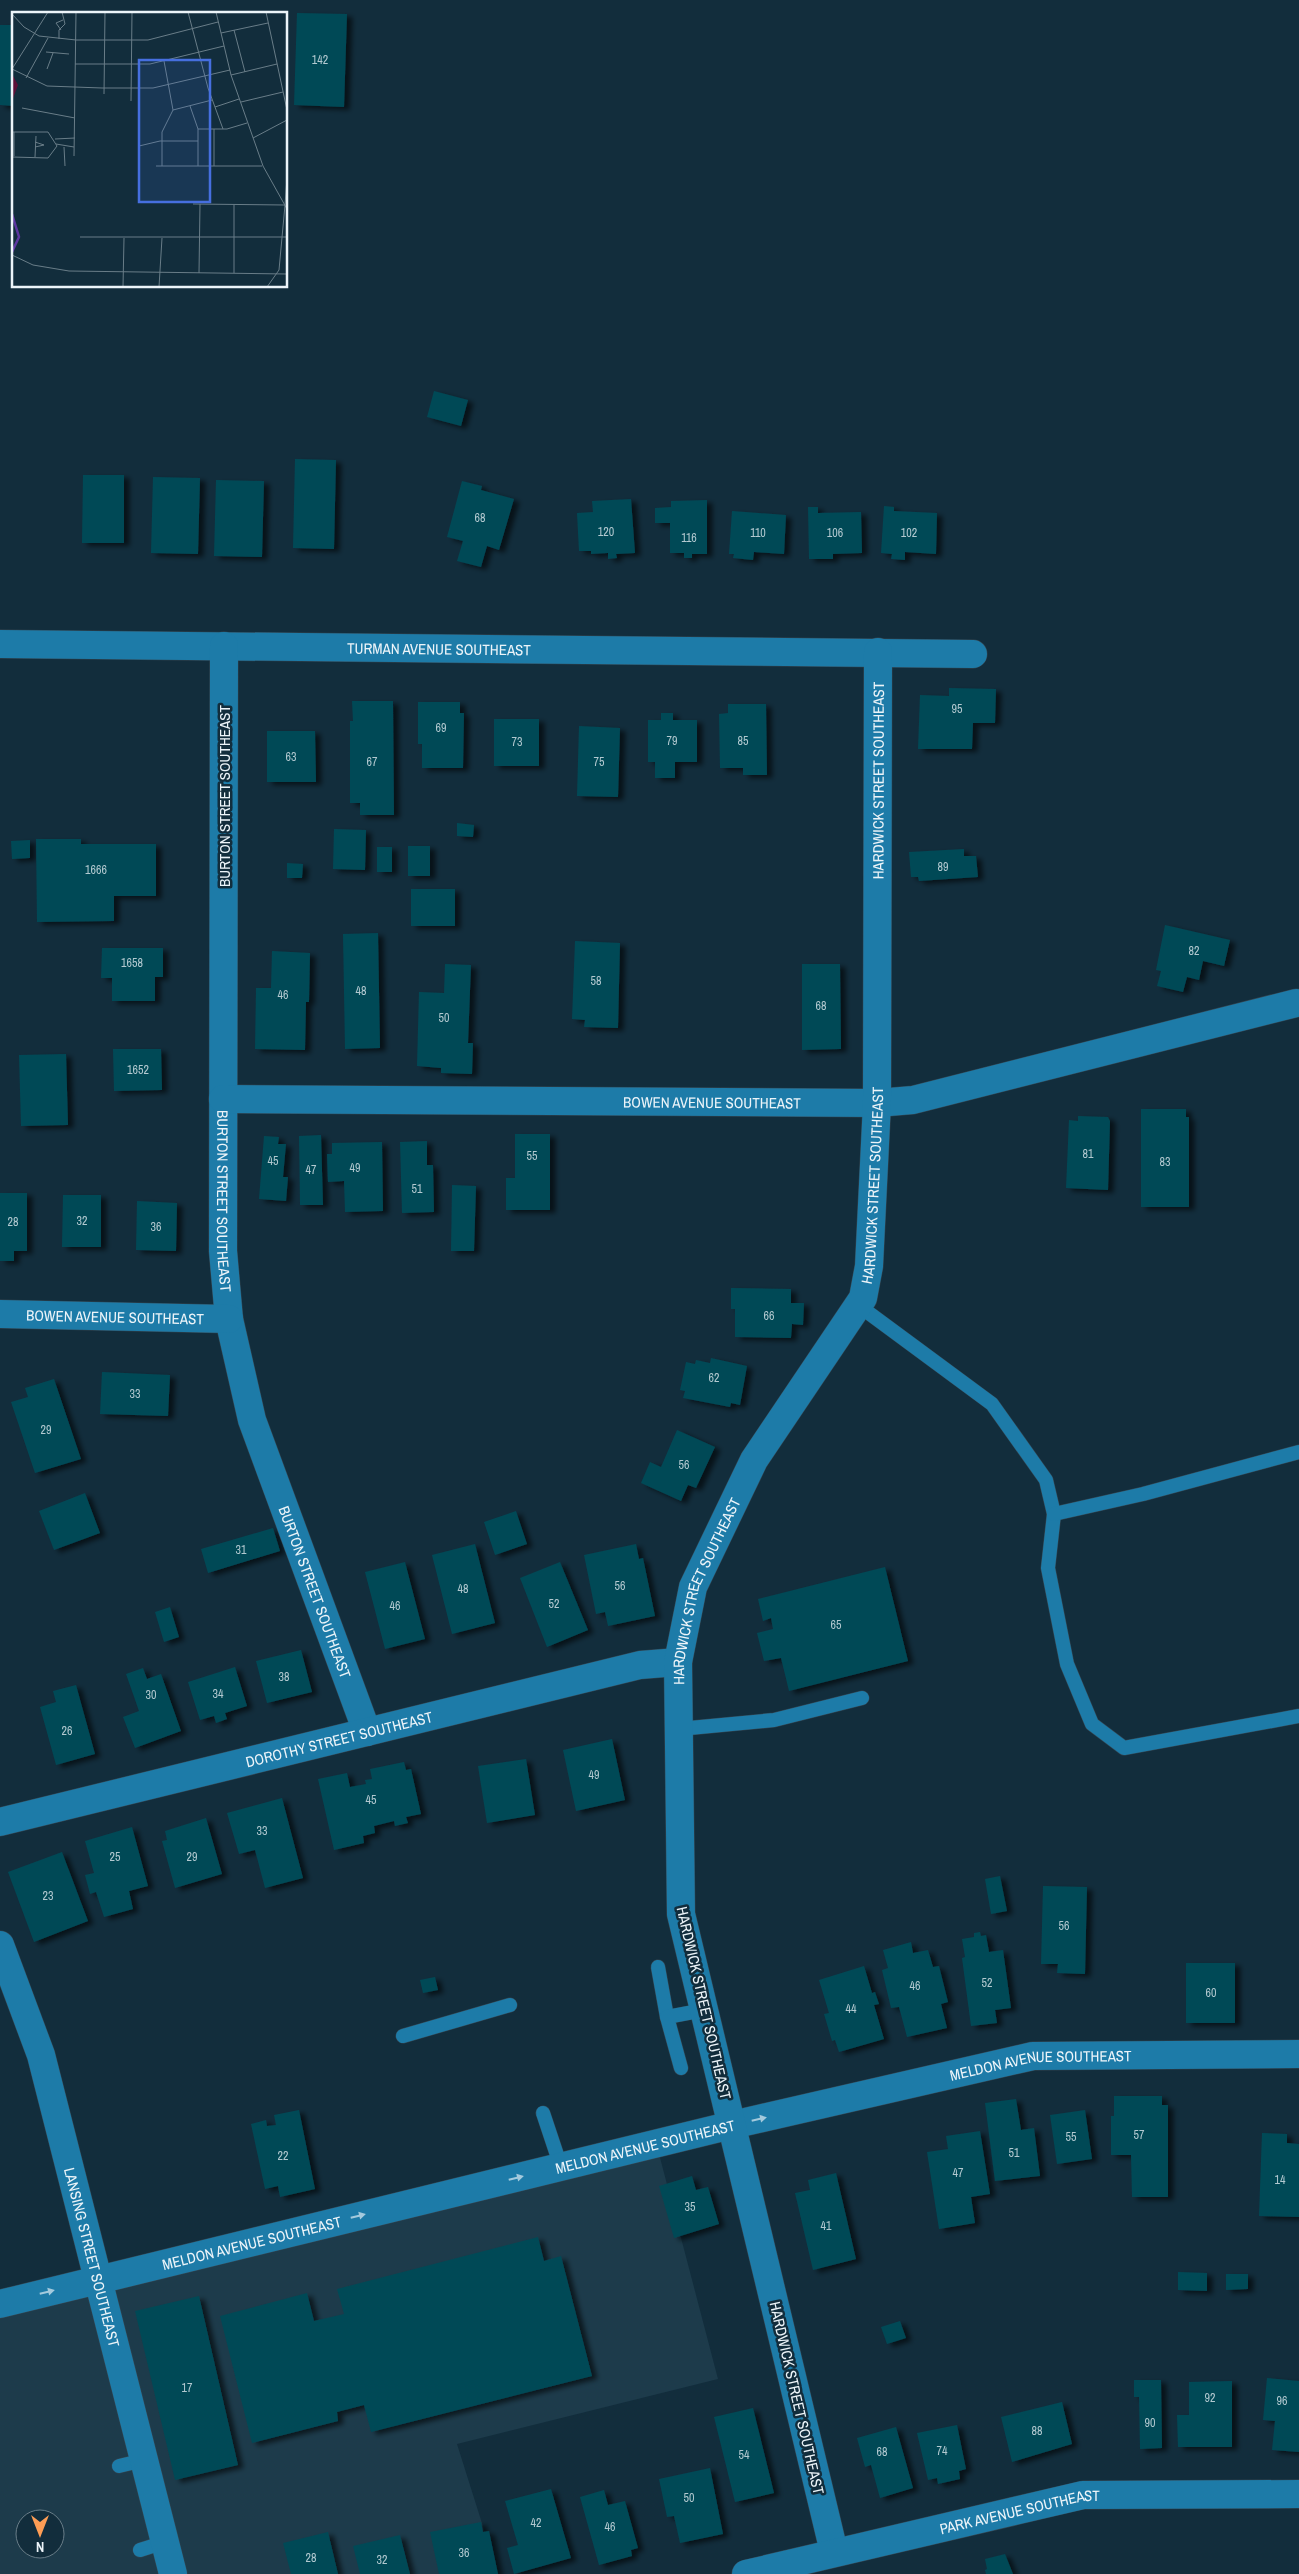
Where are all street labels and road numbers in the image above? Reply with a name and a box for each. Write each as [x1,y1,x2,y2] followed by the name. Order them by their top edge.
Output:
[347,637,531,660] street label: TURMAN AVENUE SOUTHEAST
[867,681,888,879] street label: HARDWICK STREET SOUTHEAST
[214,705,235,887] street label: BURTON STREET SOUTHEAST
[855,1086,888,1286] street label: HARDWICK STREET SOUTHEAST
[623,1091,801,1113] street label: BOWEN AVENUE SOUTHEAST
[212,1110,237,1293] street label: BURTON STREET SOUTHEAST
[26,1304,205,1329] street label: BOWEN AVENUE SOUTHEAST
[667,1494,745,1685] street label: HARDWICK STREET SOUTHEAST
[274,1503,357,1681] street label: BURTON STREET SOUTHEAST
[243,1706,435,1772] street label: DOROTHY STREET SOUTHEAST
[672,1905,737,2102] street label: HARDWICK STREET SOUTHEAST
[948,2045,1132,2085] street label: MELDON AVENUE SOUTHEAST
[553,2114,737,2178] street label: MELDON AVENUE SOUTHEAST
[59,2165,125,2350] street label: LANSING STREET SOUTHEAST
[160,2210,344,2275] street label: MELDON AVENUE SOUTHEAST
[765,2300,830,2497] street label: HARDWICK STREET SOUTHEAST
[937,2484,1100,2539] street label: PARK AVENUE SOUTHEAST

